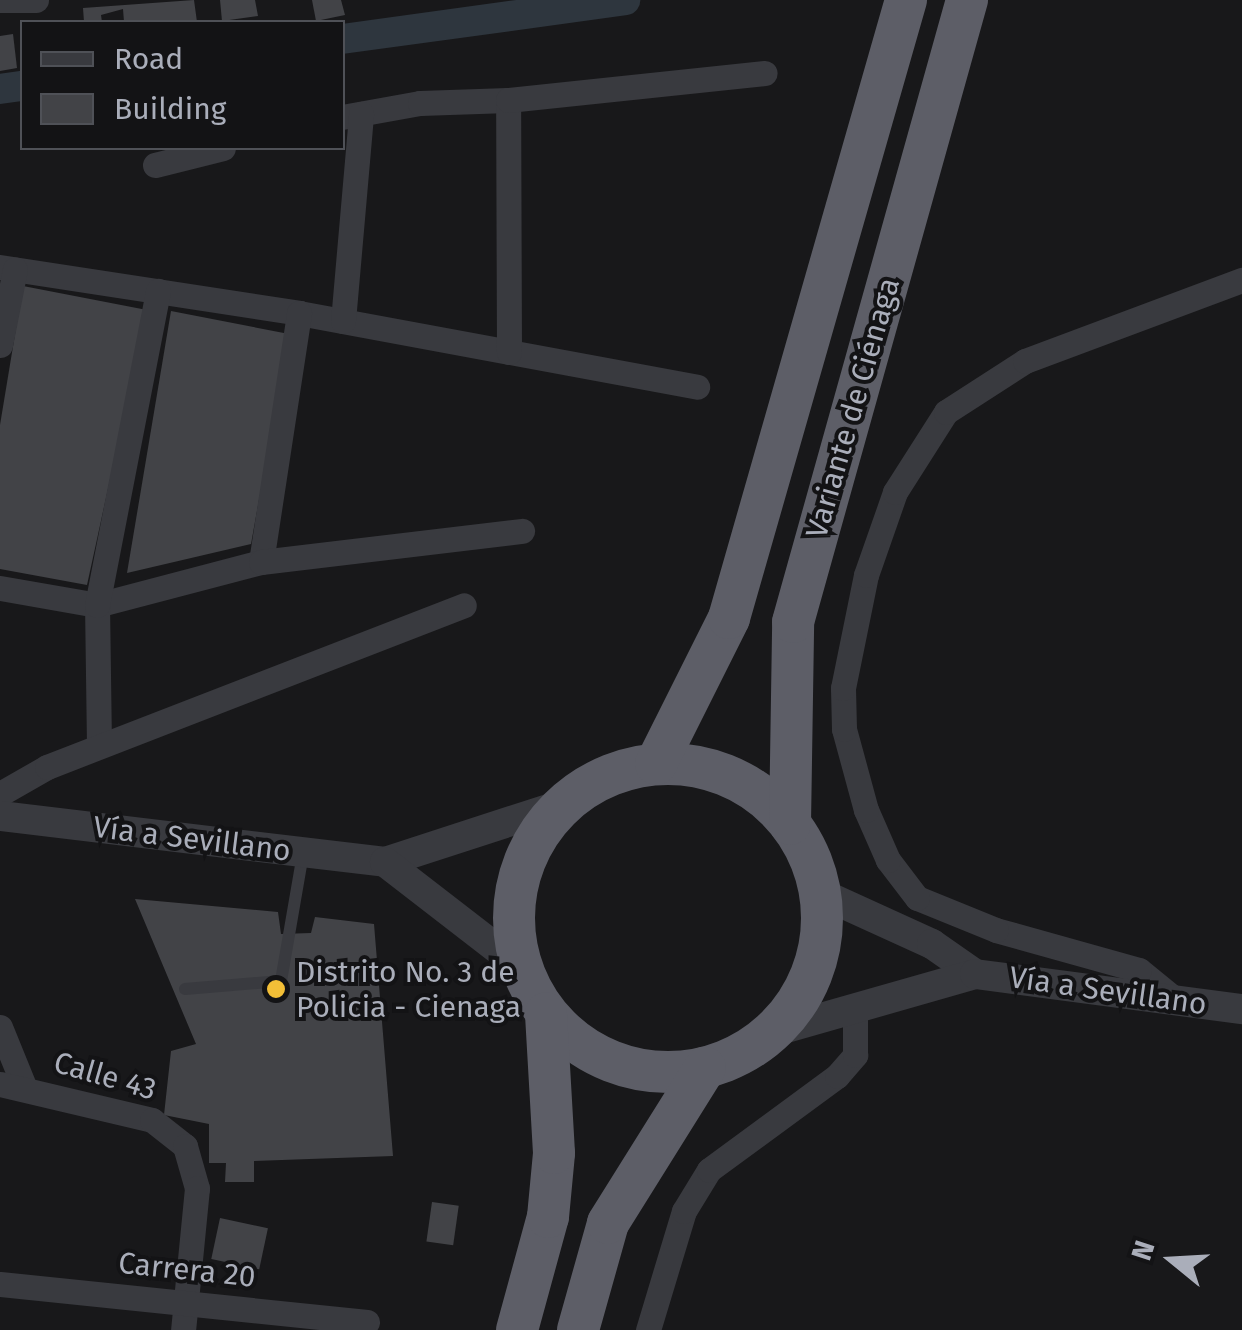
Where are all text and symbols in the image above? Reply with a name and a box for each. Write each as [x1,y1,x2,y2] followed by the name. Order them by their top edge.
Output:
[20,20,345,150] legend
[114,41,183,77] text: Road
[114,91,226,127] text: Building
[799,274,907,542] street label: Variante de Ciénaga
[91,809,293,869] street label: Vía a Sevillano
[296,954,521,1024] place label: Distrito No. 3 de Policia - Cienaga
[1007,959,1209,1023] street label: Vía a Sevillano
[265,978,287,1000] marker: Distrito No. 3 de Policia - Cienaga
[50,1044,160,1108] street label: Calle 43
[1122,1210,1222,1310] north arrow
[1124,1237,1162,1265] text: N
[117,1245,257,1295] street label: Carrera 20

